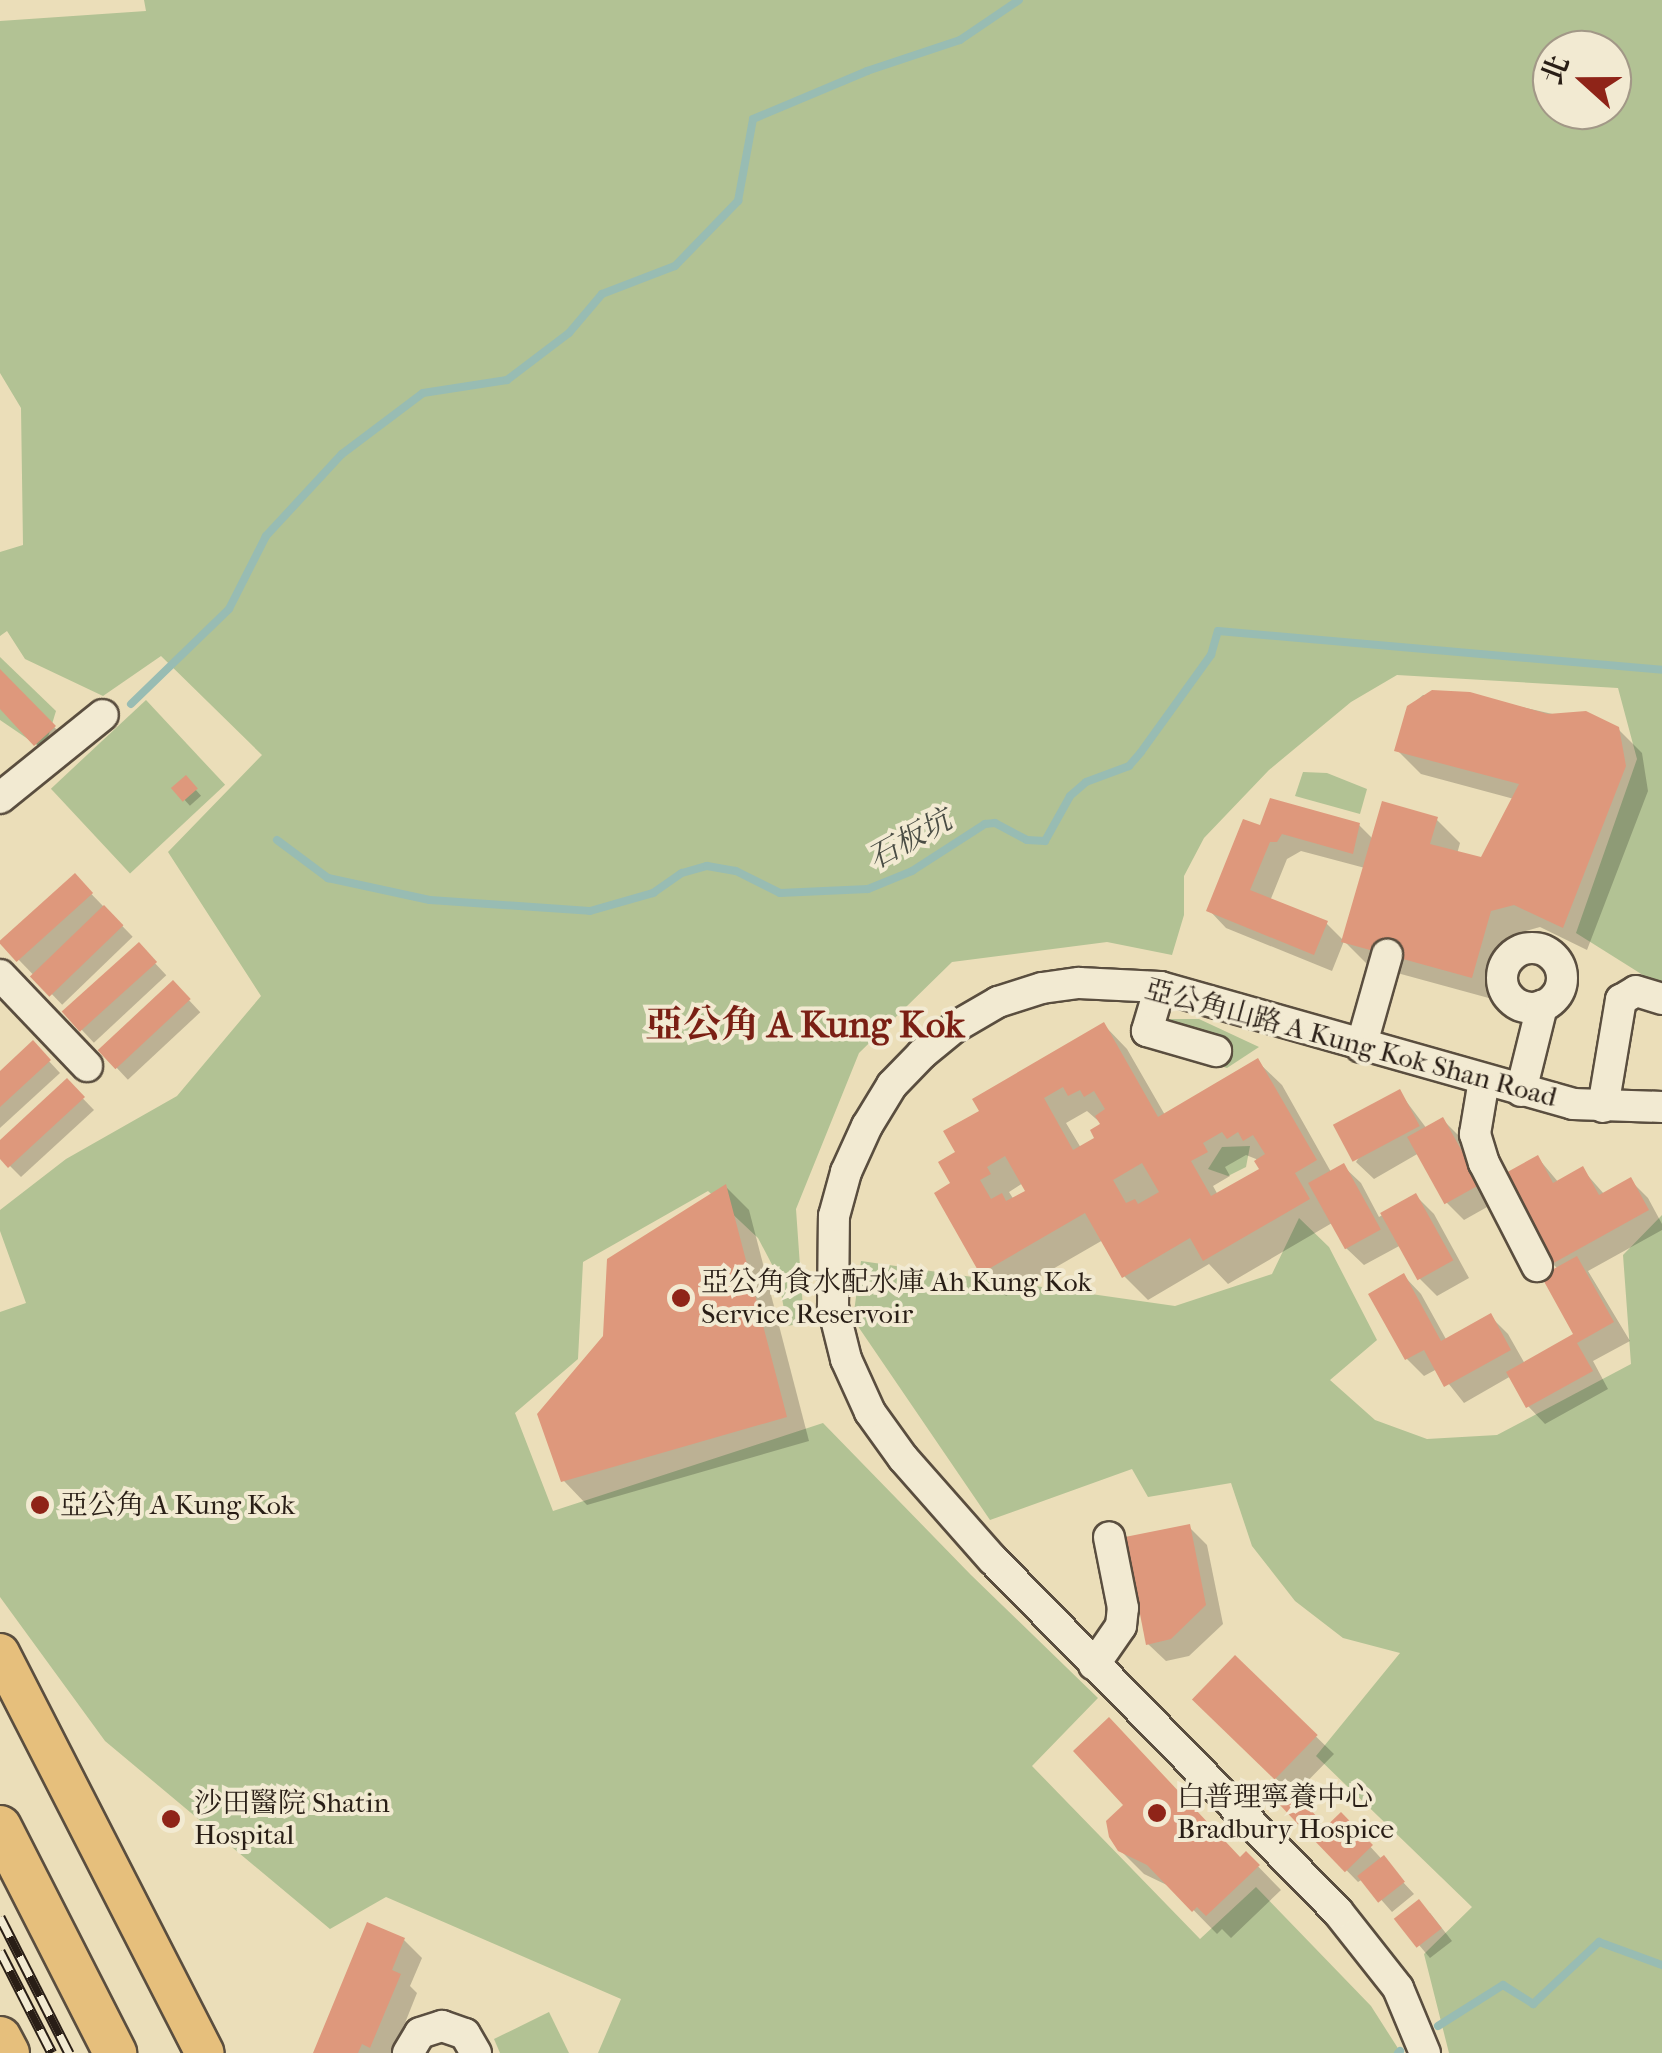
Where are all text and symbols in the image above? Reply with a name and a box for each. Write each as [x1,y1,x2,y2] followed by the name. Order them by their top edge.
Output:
[1532,30,1632,130] north arrow
[1535,51,1576,89] text: 北
[862,802,958,878] water label: 石板坑
[1141,972,1561,1114] street label: 亞公角山路 A Kung Kok Shan Road
[645,1002,965,1048] district label: 亞公角 A Kung Kok
[701,1265,1092,1331] place label: 亞公角食水配水庫 Ah Kung Kok Service Reservoir
[670,1287,692,1309] marker: 亞公角食水配水庫 Ah Kung Kok Service Reservoir
[60,1488,295,1522] place label: 亞公角 A Kung Kok
[29,1494,51,1516] marker: 亞公角 A Kung Kok
[1177,1780,1394,1846] place label: 白普理寧養中心 Bradbury Hospice
[194,1786,390,1852] place label: 沙田醫院 Shatin Hospital
[1146,1802,1168,1824] marker: 白普理寧養中心 Bradbury Hospice
[158,1806,184,1832] marker: 沙田醫院 Shatin Hospital

